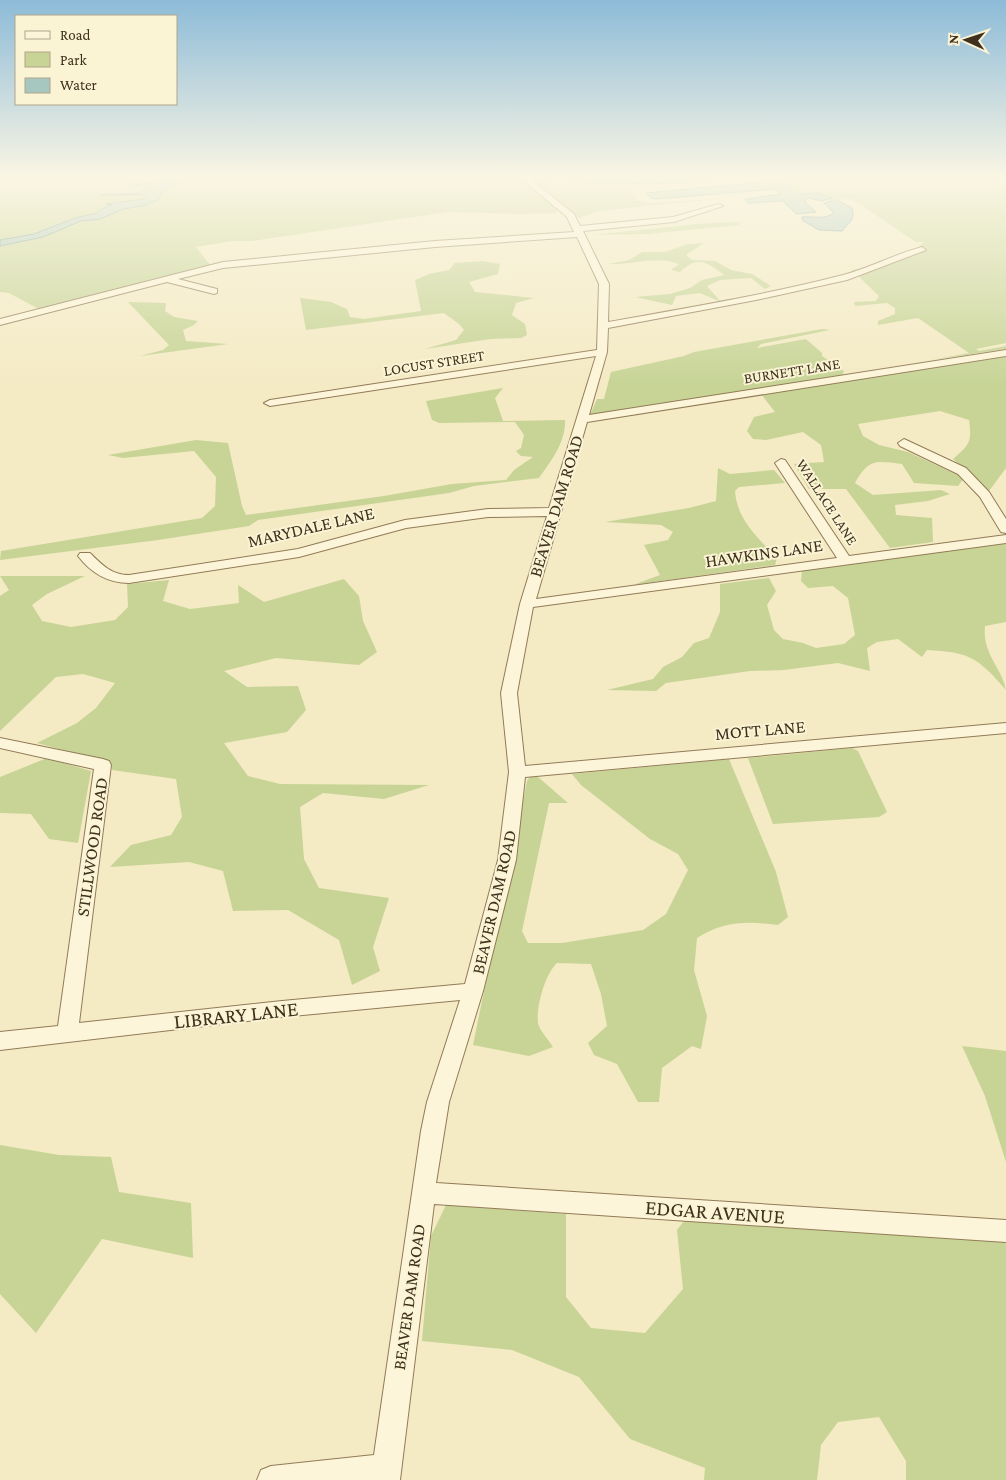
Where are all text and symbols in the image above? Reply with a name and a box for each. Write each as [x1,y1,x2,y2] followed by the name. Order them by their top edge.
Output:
[15,15,178,105] legend
[941,15,991,65] north arrow
[60,27,91,43] text: Road
[945,34,961,45] text: N
[60,52,87,68] text: Park
[60,77,97,93] text: Water
[382,347,486,379] street label: LOCUST STREET
[743,355,841,387] street label: BURNETT LANE
[525,433,587,579] street label: BEAVER DAM ROAD
[793,456,861,548] street label: WALLACE LANE
[246,503,376,551] street label: MARYDALE LANE
[704,535,824,571] street label: HAWKINS LANE
[714,716,806,744] street label: MOTT LANE
[72,776,112,918] street label: STILLWOOD ROAD
[468,828,520,976] street label: BEAVER DAM ROAD
[173,997,299,1033] street label: LIBRARY LANE
[644,1195,786,1229] street label: EDGAR AVENUE
[389,1223,429,1371] street label: BEAVER DAM ROAD

